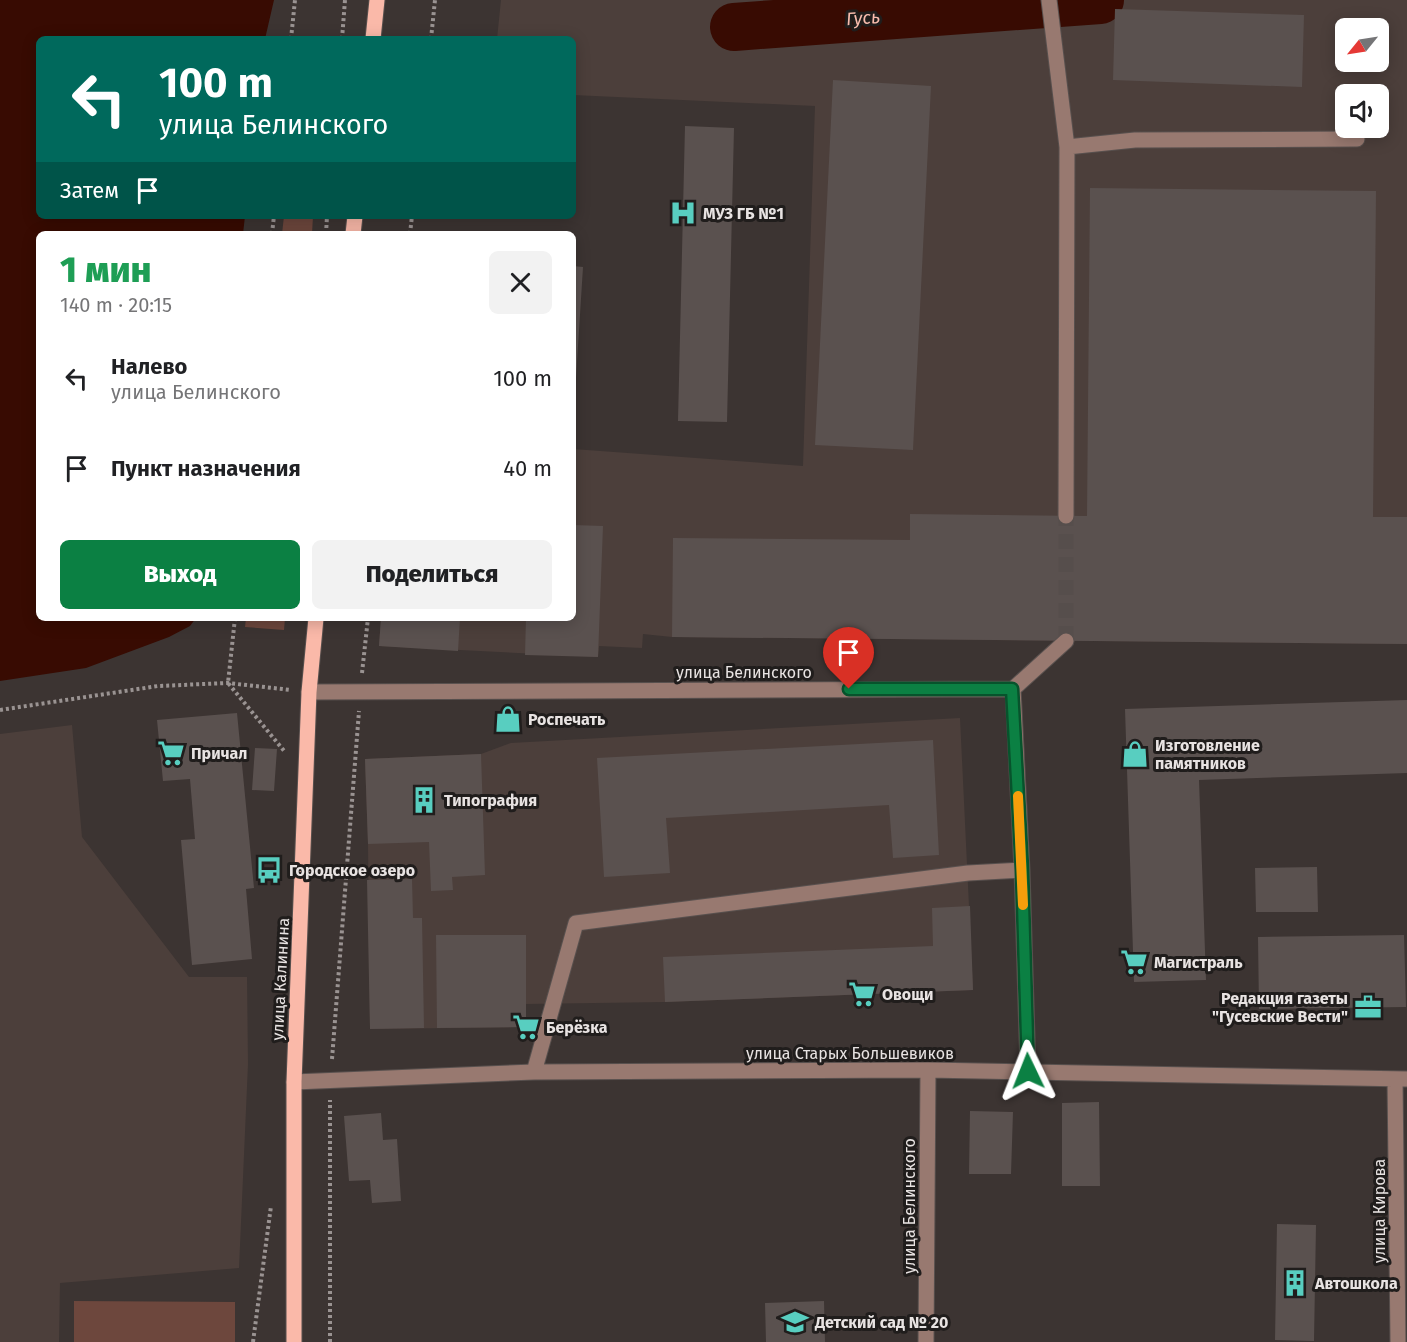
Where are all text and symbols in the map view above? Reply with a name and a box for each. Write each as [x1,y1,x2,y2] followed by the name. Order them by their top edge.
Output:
[845,6,881,30] water label: Гусь
[1335,18,1389,72] north arrow
[1335,18,1389,138] map controls
[159,58,273,108] text: 100 m
[60,60,138,138] icon: left
[1335,84,1389,138] button: sound
[159,109,388,141] text: улица Белинского
[131,174,164,207] icon: arrive
[60,177,119,204] text: Затем
[668,198,698,228] hospital icon: МУЗ ГБ №1
[703,204,784,223] place label: МУЗ ГБ №1
[60,248,152,292] text: 1 мин
[489,251,552,314] button: close
[60,293,172,317] text: 140 m · 20:15
[111,353,187,380] text: Налево
[60,362,93,395] icon: left
[493,365,552,392] text: 100 m
[111,380,281,404] text: улица Белинского
[60,452,93,485] icon: arrive
[111,455,301,482] text: Пункт назначения
[503,455,552,482] text: 40 m
[60,540,300,609] button: Выход
[312,540,552,609] button: Поделиться
[823,627,874,689] pin
[832,636,865,669] icon: arrive
[676,663,812,682] street label: улица Белинского
[493,704,523,734] shop icon: Роспечать
[528,710,606,729] place label: Роспечать
[1155,736,1260,773] place label: Изготовление памятников
[156,738,186,768] supermarket icon: Причал
[1120,739,1150,769] shop icon: Изготовление памятников
[191,744,247,763] place label: Причал
[409,785,439,815] building icon: Типография
[444,791,537,810] place label: Типография
[254,855,284,885] bus stop icon: Городское озеро
[289,861,415,880] place label: Городское озеро
[268,917,293,1041] street label: улица Калинина
[1119,947,1149,977] supermarket icon: Магистраль
[1154,953,1243,972] place label: Магистраль
[847,979,877,1009] supermarket icon: Овощи
[882,985,933,1004] place label: Овощи
[1212,989,1348,1026] place label: Редакция газеты "Гусевские Вести"
[1353,992,1383,1022] office icon: Редакция газеты "Гусевские Вести"
[511,1012,541,1042] supermarket icon: Берёзка
[546,1018,608,1037] place label: Берёзка
[996,1039,1060,1103] position arrow
[746,1044,954,1063] street label: улица Старых Большевиков
[900,1138,919,1274] street label: улица Белинского
[1370,1159,1389,1263] street label: улица Кирова
[1280,1268,1310,1298] building icon: Автошкола
[1314,1274,1398,1293] place label: Автошкола
[780,1307,810,1337] school or university icon: Детский сад № 20
[814,1313,948,1332] place label: Детский сад № 20

